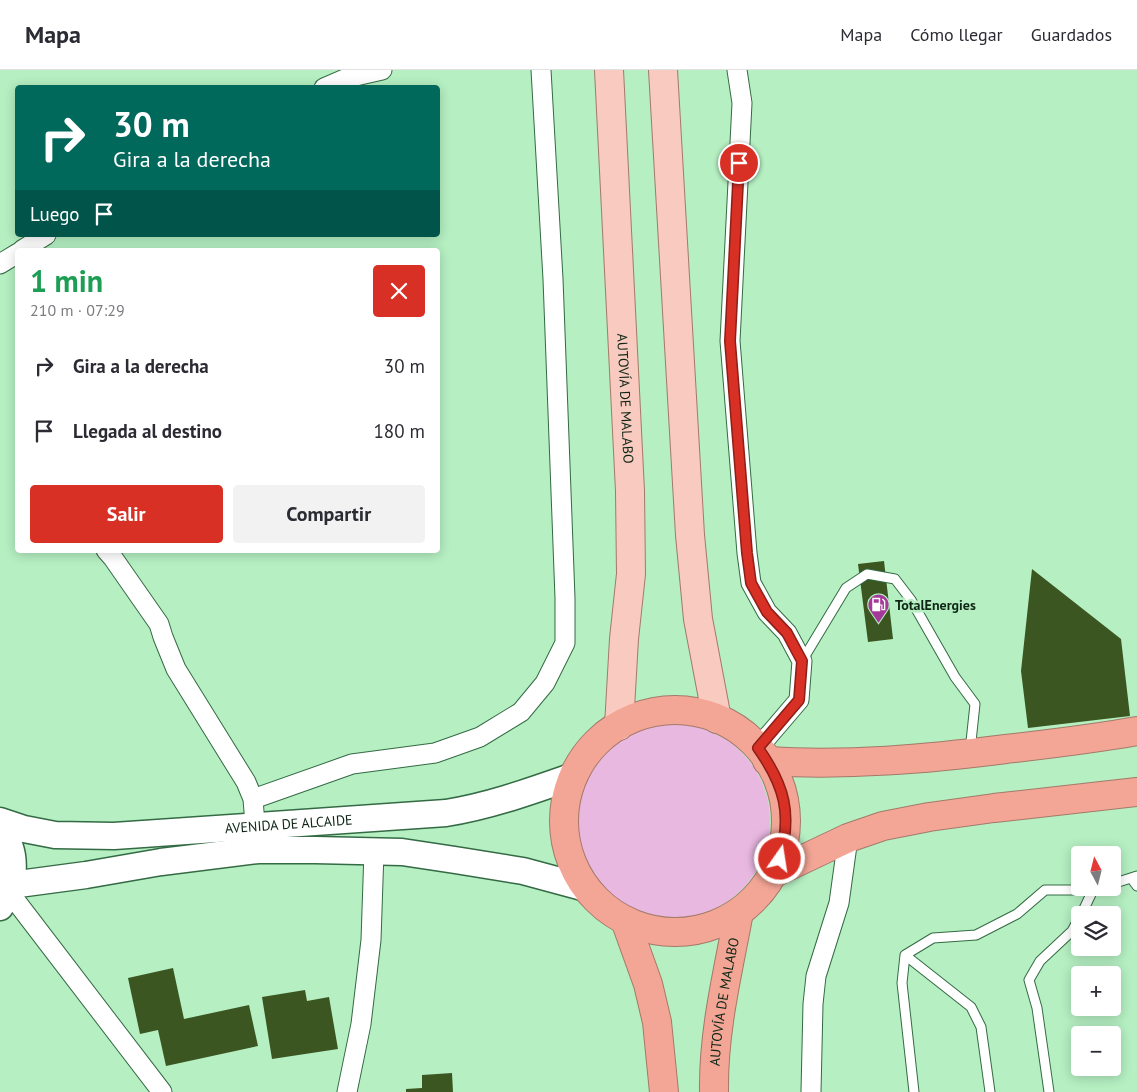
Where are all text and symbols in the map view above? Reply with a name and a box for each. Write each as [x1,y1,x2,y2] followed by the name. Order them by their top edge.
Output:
[25,19,81,50] text: Mapa
[840,23,882,46] text: Mapa
[910,23,1003,46] text: Cómo llegar
[1031,23,1112,46] text: Guardados
[113,101,190,147] text: 30 m
[30,105,95,170] icon: right
[718,142,760,184] pin
[113,145,271,173] text: Gira a la derecha
[725,149,753,177] icon: arrive
[90,200,118,228] icon: arrive
[30,202,80,226] text: Luego
[30,261,103,300] text: 1 min
[373,265,425,317] button: close
[30,300,125,320] text: 210 m · 07:29
[613,333,638,464] street label: AUTOVÍA DE MALABO
[30,352,58,380] icon: right
[73,354,209,378] text: Gira a la derecha
[384,354,425,378] text: 30 m
[30,417,58,445] icon: arrive
[73,419,222,443] text: Llegada al destino
[373,419,425,443] text: 180 m
[30,485,223,543] button: Salir
[233,485,425,543] button: Compartir
[867,593,891,624] fuel station icon: TotalEnergies
[895,596,976,614] place label: TotalEnergies
[224,811,353,837] street label: AVENIDA DE ALCAIDE
[753,832,805,884] position arrow
[1071,846,1121,896] north arrow
[1071,846,1121,1076] map controls
[1071,906,1121,956] button: layers
[705,936,743,1067] street label: AUTOVÍA DE MALABO
[1071,966,1121,1016] button: +
[1071,1026,1121,1076] button: −

